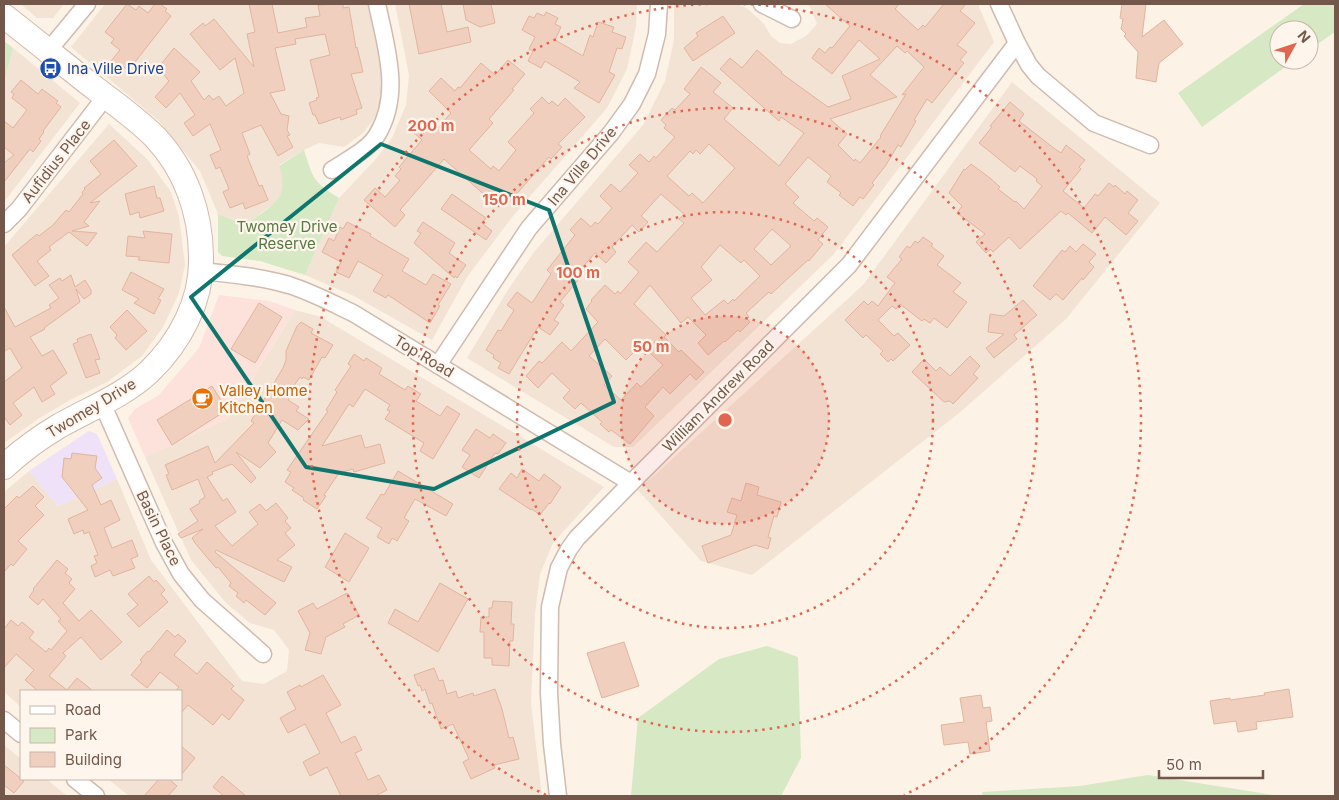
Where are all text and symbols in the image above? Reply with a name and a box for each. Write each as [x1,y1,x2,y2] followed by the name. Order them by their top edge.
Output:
[1269,20,1319,70] north arrow
[1294,27,1314,46] text: N
[39,56,63,80] bus stop icon: Ina Ville Drive
[67,59,164,78] place label: Ina Ville Drive
[17,115,95,207] street label: Aufidius Place
[408,116,454,135] text: 200 m
[544,123,620,209] street label: Ina Ville Drive
[482,190,526,209] text: 150 m
[236,217,338,253] park label: Twomey Drive Reserve
[556,263,600,282] text: 100 m
[390,331,458,381] street label: Top Road
[658,336,778,456] street label: William Andrew Road
[633,337,669,356] text: 50 m
[43,374,139,442] street label: Twomey Drive
[219,381,307,417] place label: Valley Home Kitchen
[191,387,215,411] cafe icon: Valley Home Kitchen
[716,411,734,429] centre of rings
[133,487,185,569] street label: Basin Place
[20,690,182,780] legend
[65,700,101,719] text: Road
[65,725,98,744] text: Park
[1159,748,1263,780] scale bar
[65,750,122,769] text: Building
[1166,755,1202,774] text: 50 m

